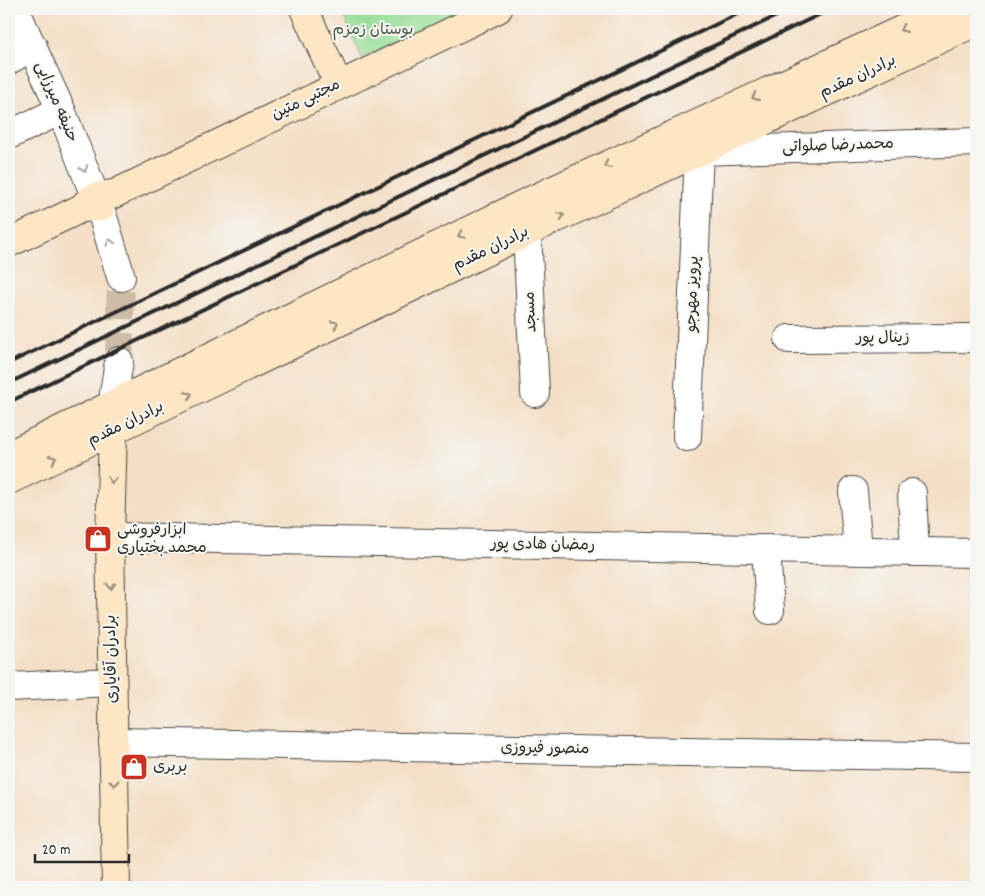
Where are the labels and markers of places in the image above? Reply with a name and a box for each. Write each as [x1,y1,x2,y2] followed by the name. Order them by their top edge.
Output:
[117,519,207,560] place label: ابزارفروشی محمد بختیاری
[83,524,113,554] shop icon: ابزارفروشی محمد بختیاری
[119,752,149,782] shop icon: بربری
[153,756,187,779] place label: بربری

